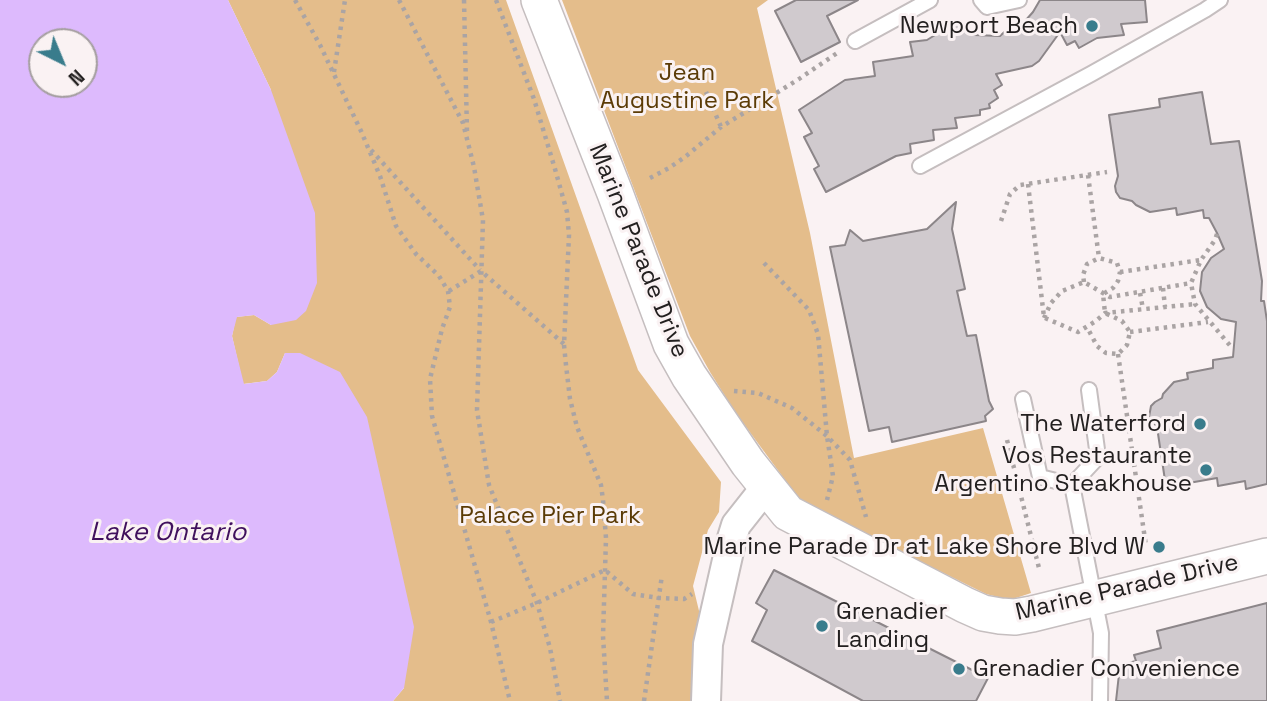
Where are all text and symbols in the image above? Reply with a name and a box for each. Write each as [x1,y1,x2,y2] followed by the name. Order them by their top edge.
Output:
[900,12,1078,40] place label: Newport Beach
[1084,18,1100,34] marker: Newport Beach
[28,28,98,98] north arrow
[600,59,774,115] park label: Jean Augustine Park
[63,64,89,91] text: N
[582,140,694,362] street label: Marine Parade Drive
[1020,410,1186,438] place label: The Waterford
[1192,416,1208,432] marker: The Waterford
[934,442,1192,498] place label: Vos Restaurante Argentino Steakhouse
[1198,462,1214,478] marker: Vos Restaurante Argentino Steakhouse
[459,502,641,530] park label: Palace Pier Park
[90,517,246,549] water label: Lake Ontario
[704,533,1145,561] place label: Marine Parade Dr at Lake Shore Blvd W
[1151,539,1167,555] marker: Marine Parade Dr at Lake Shore Blvd W
[1013,548,1241,628] street label: Marine Parade Drive
[836,598,947,654] place label: Grenadier Landing
[814,618,830,634] marker: Grenadier Landing
[973,655,1240,683] place label: Grenadier Convenience
[951,661,967,677] marker: Grenadier Convenience

